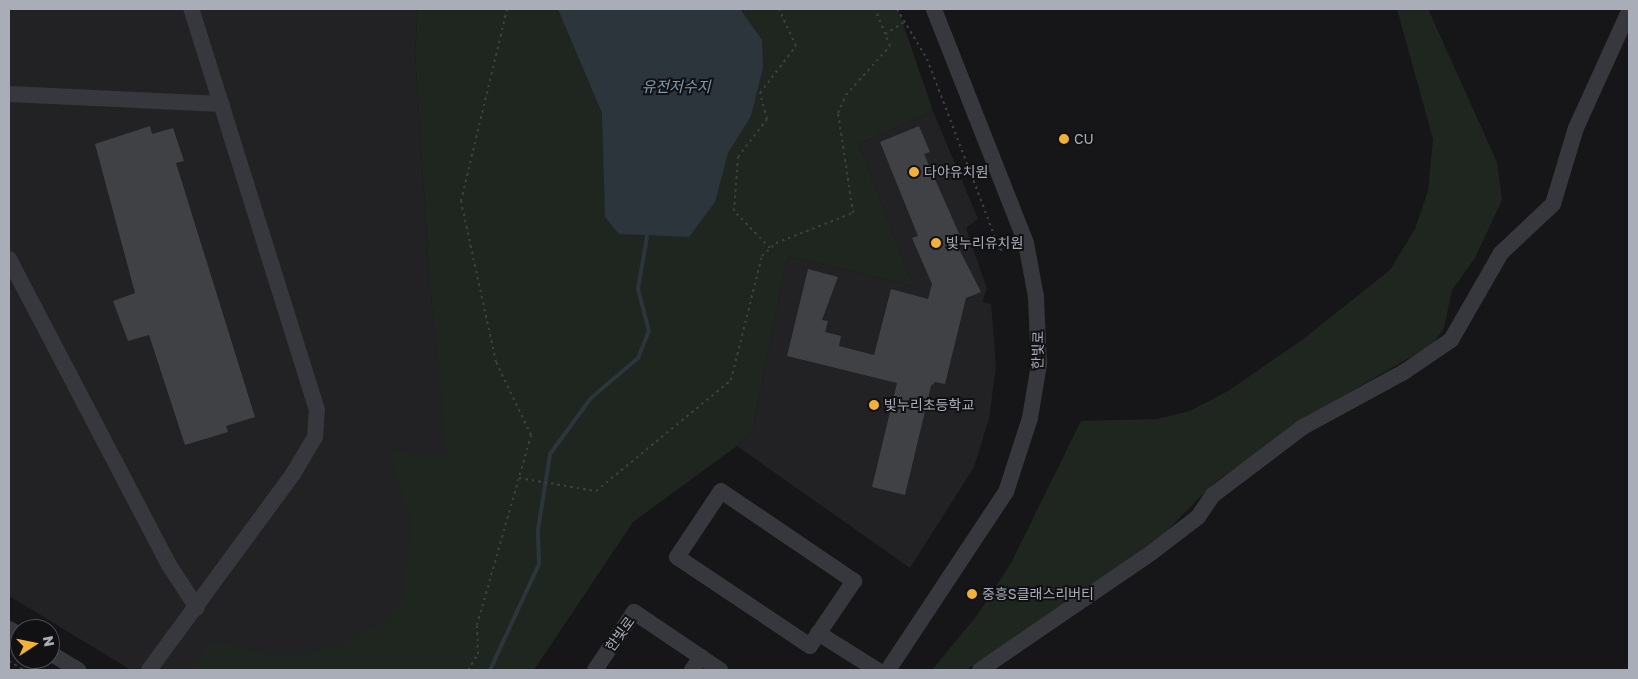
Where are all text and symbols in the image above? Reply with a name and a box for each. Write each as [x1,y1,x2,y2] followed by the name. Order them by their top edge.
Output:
[642,78,710,96] water label: 유전저수지
[1074,131,1094,147] place label: CU
[1058,133,1070,145] marker: CU
[924,164,988,180] place label: 다야유치원
[908,166,920,178] marker: 다야유치원
[946,235,1023,251] place label: 빛누리유치원
[930,237,942,249] marker: 빛누리유치원
[1029,331,1047,369] street label: 한빛로
[884,397,974,413] place label: 빛누리초등학교
[868,399,880,411] marker: 빛누리초등학교
[982,586,1094,602] place label: 중흥S클래스리버티
[966,588,978,600] marker: 중흥S클래스리버티
[602,613,638,655] street label: 한빛로
[10,619,60,669] north arrow
[40,634,59,648] text: N

